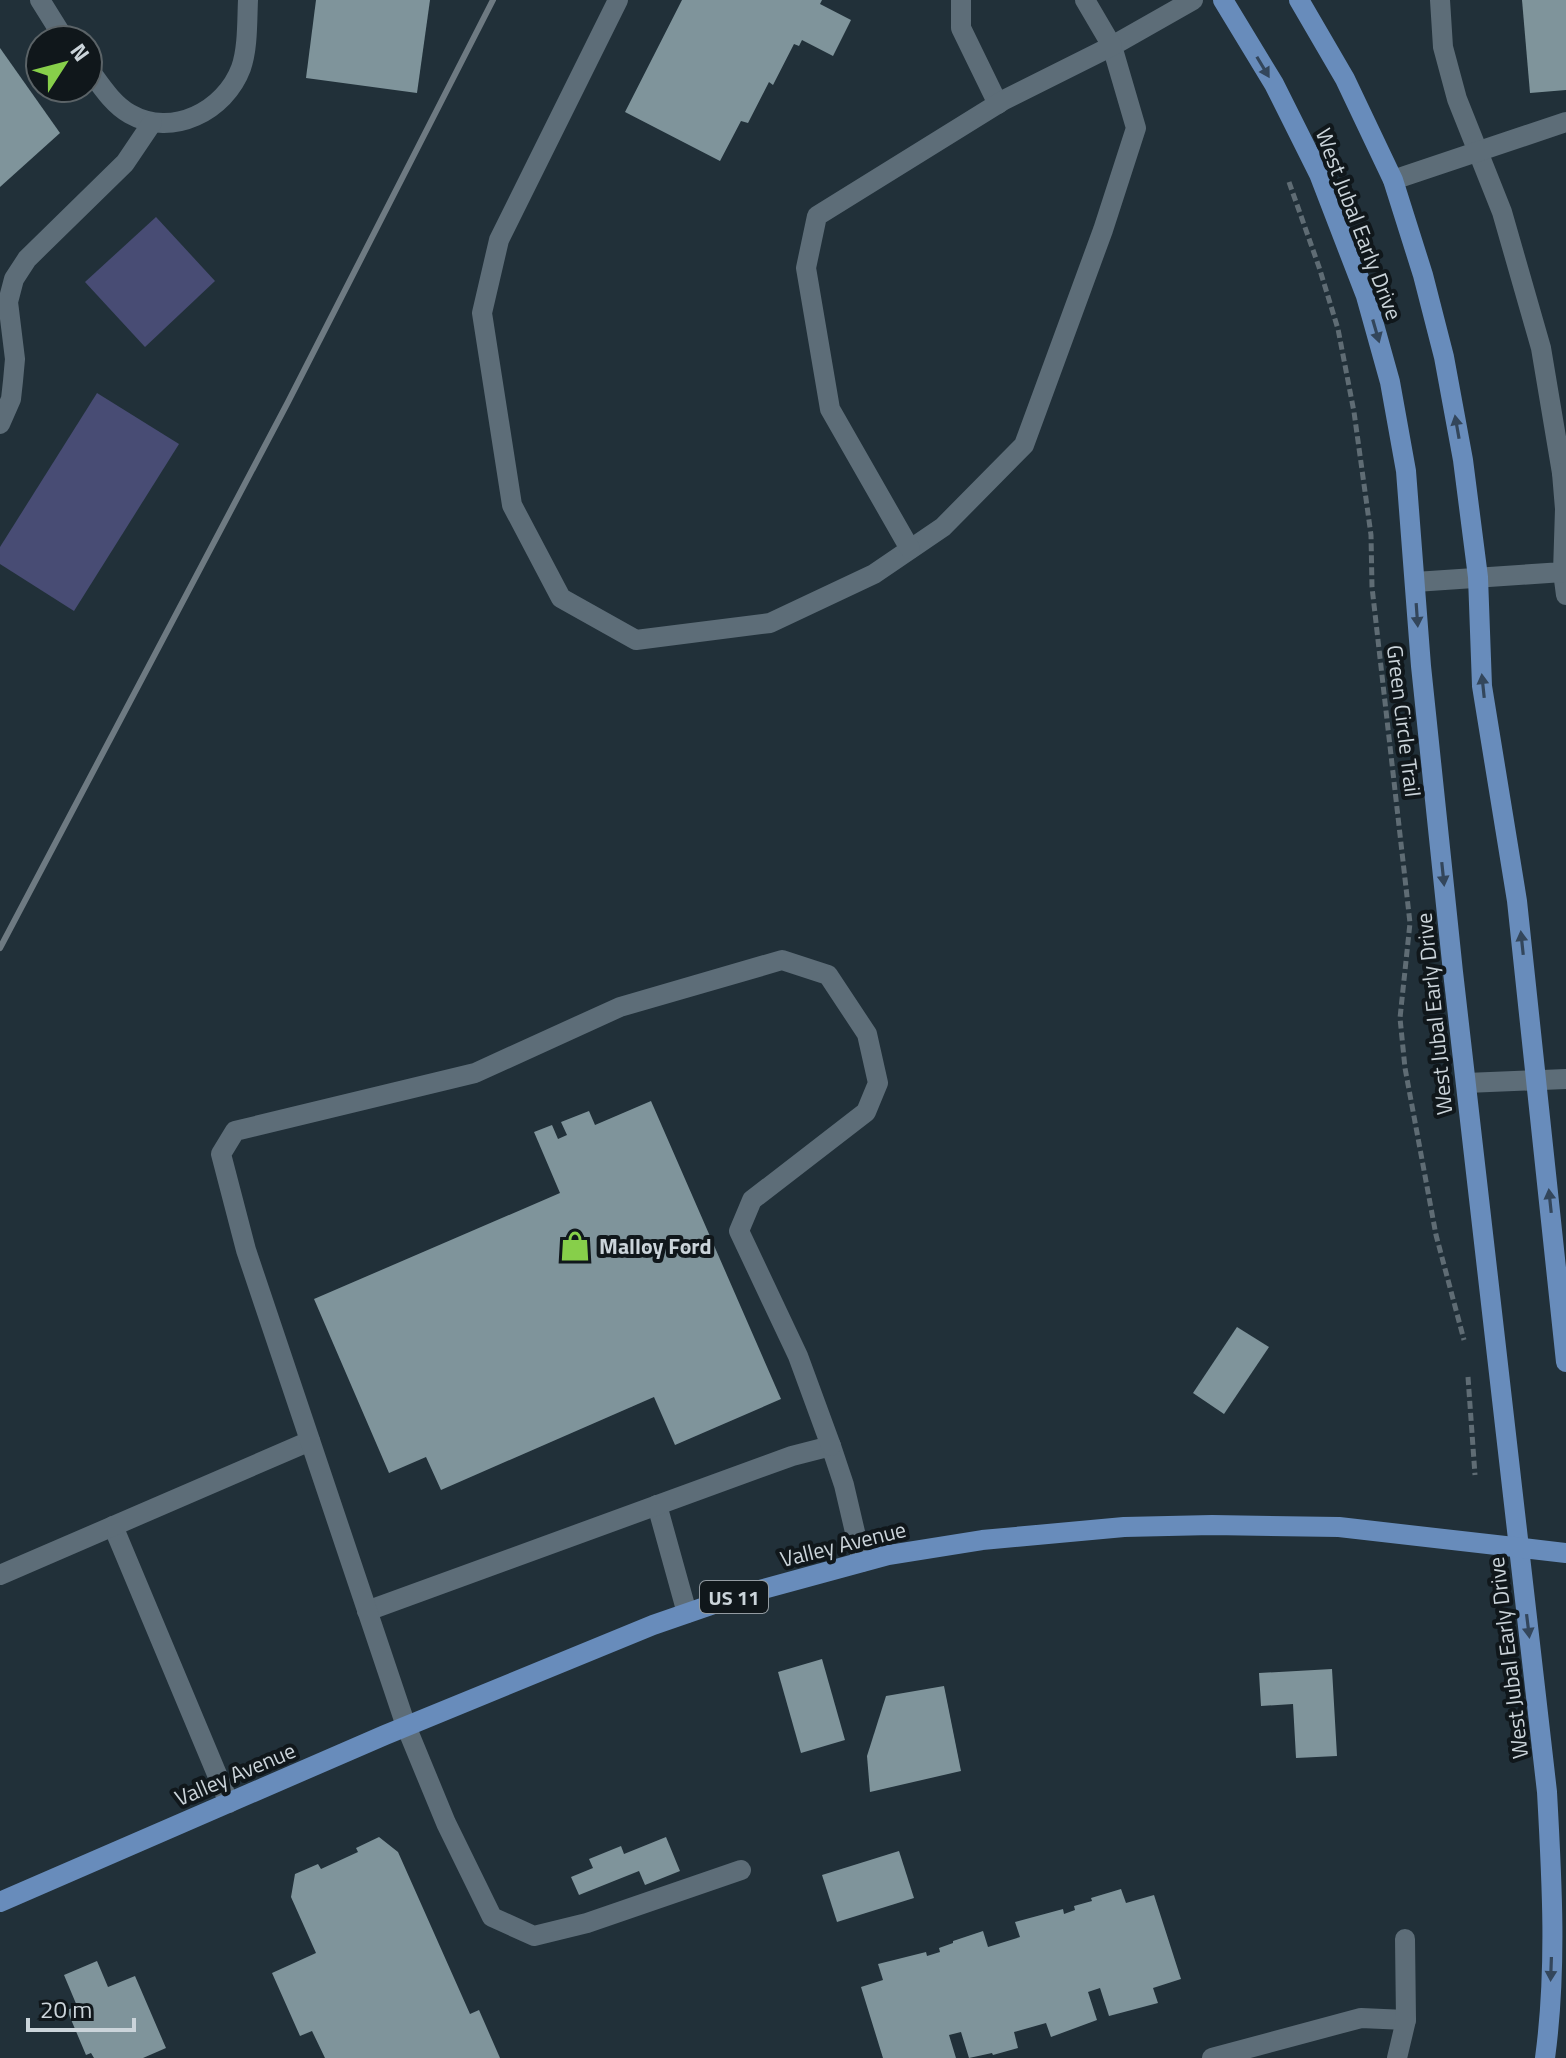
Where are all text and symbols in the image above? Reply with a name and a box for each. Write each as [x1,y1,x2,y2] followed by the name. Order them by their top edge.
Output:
[24,24,104,104] north arrow
[62,36,98,68] text: N
[1256,56,1270,78] one-way arrow
[1307,123,1411,325] street label: West Jubal Early Drive
[1370,320,1383,344] one-way arrow
[1450,415,1462,440] one-way arrow
[1411,603,1424,628] one-way arrow
[1378,643,1430,799] street label: Green Circle Trail
[1476,673,1489,698] one-way arrow
[1436,862,1449,887] one-way arrow
[1406,911,1462,1117] street label: West Jubal Early Drive
[1515,930,1528,955] one-way arrow
[1543,1188,1556,1213] one-way arrow
[558,1229,592,1263] shop icon: Malloy Ford
[599,1229,712,1263] place label: Malloy Ford
[777,1512,909,1576] street label: Valley Avenue
[1479,1555,1537,1761] street label: West Jubal Early Drive
[700,1581,768,1613] road number: US 11
[1522,1614,1535,1639] one-way arrow
[169,1733,301,1815] street label: Valley Avenue
[1545,1957,1558,1982] one-way arrow
[28,1982,134,2032] scale bar
[40,1991,92,2027] text: 20 m

